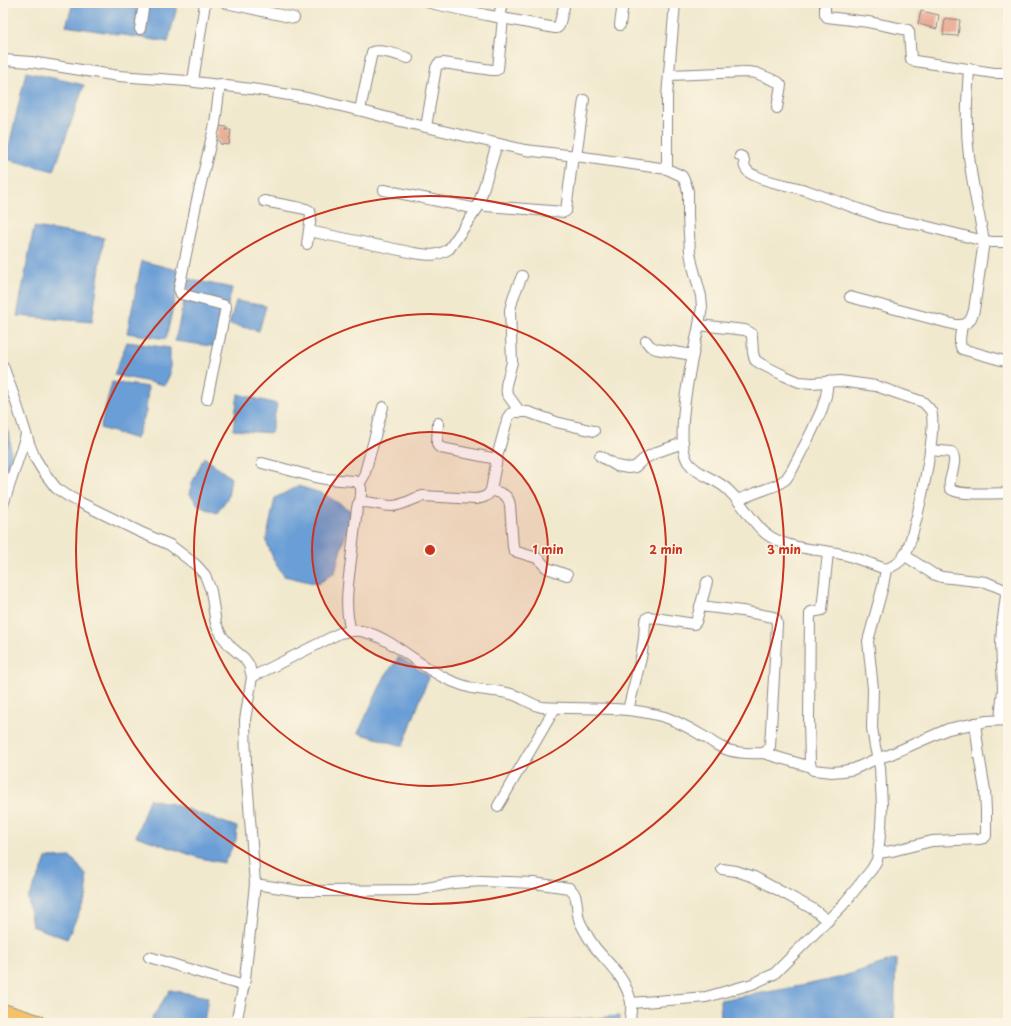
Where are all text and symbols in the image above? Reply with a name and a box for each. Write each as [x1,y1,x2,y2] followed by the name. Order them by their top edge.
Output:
[532,540,564,558] text: 1 min
[649,540,683,558] text: 2 min
[767,540,801,558] text: 3 min
[423,543,437,557] centre of rings

